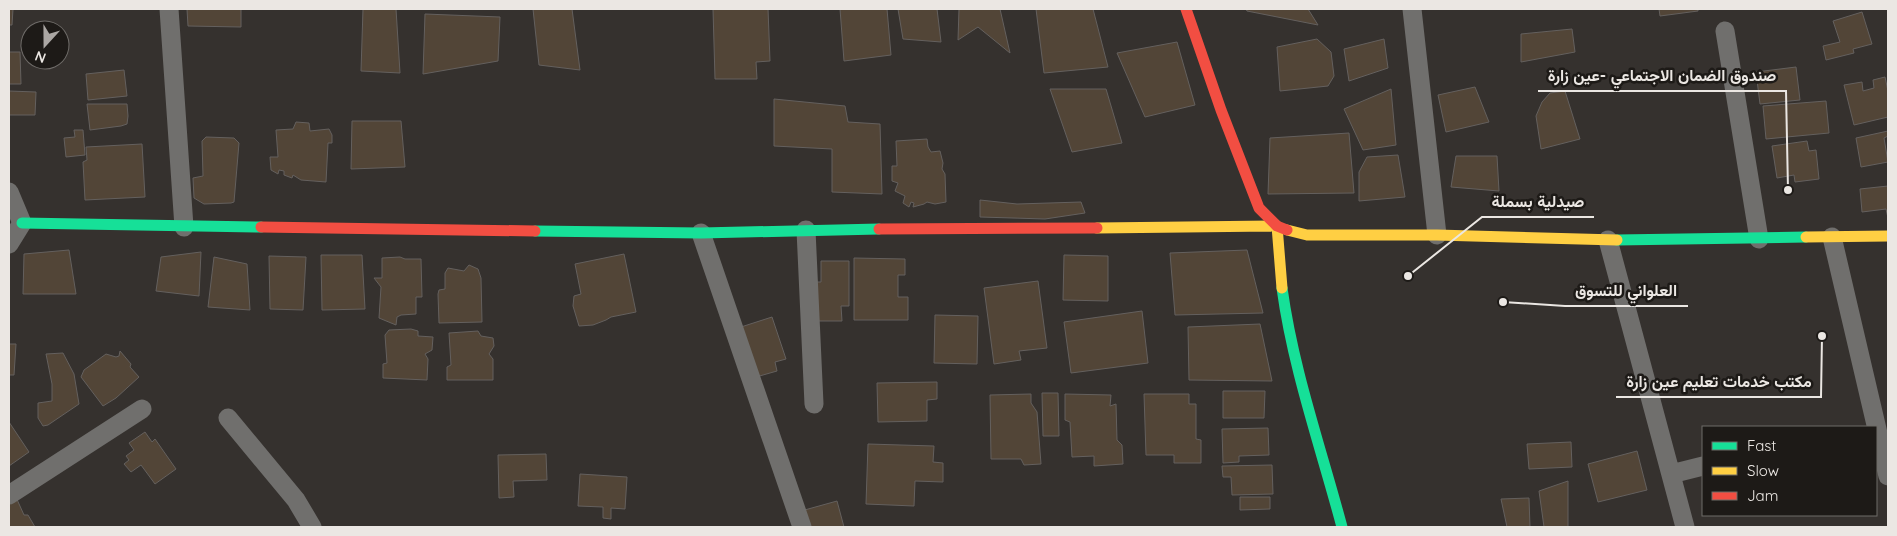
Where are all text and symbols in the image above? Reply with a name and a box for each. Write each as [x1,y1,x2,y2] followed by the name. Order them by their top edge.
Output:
[20,20,70,70] north arrow
[32,47,48,67] text: N
[1538,60,1786,91] callout: صندوق الضمان الاجتماعي -عين زارة
[1548,65,1776,89] text: صندوق الضمان الاجتماعي -عين زارة
[1482,186,1594,217] callout: صيدلية بسملة
[1492,191,1584,211] text: صيدلية بسملة
[1565,275,1688,306] callout: العلواني للتسوق
[1575,280,1677,304] text: العلواني للتسوق
[1616,366,1821,397] callout: مكتب خدمات تعليم عين زارة
[1626,371,1812,392] text: مكتب خدمات تعليم عين زارة
[1702,426,1877,516] legend
[1747,436,1776,455] text: Fast
[1747,461,1779,480] text: Slow
[1747,486,1778,505] text: Jam

